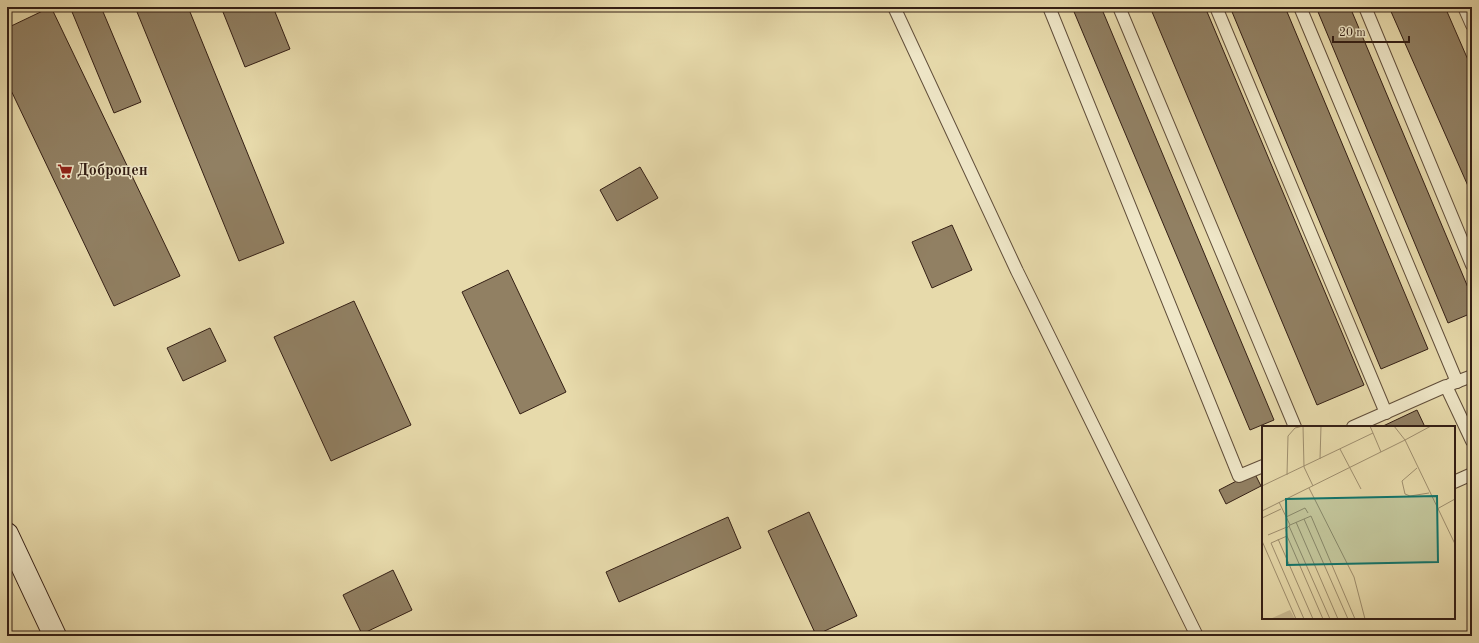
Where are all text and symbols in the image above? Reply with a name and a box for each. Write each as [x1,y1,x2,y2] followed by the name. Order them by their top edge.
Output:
[1333,18,1409,44] scale bar
[1339,27,1366,39] text: 20 m
[56,162,74,180] supermarket icon: Доброцен
[77,163,148,179] place label: Доброцен
[1262,426,1455,619] inset map

